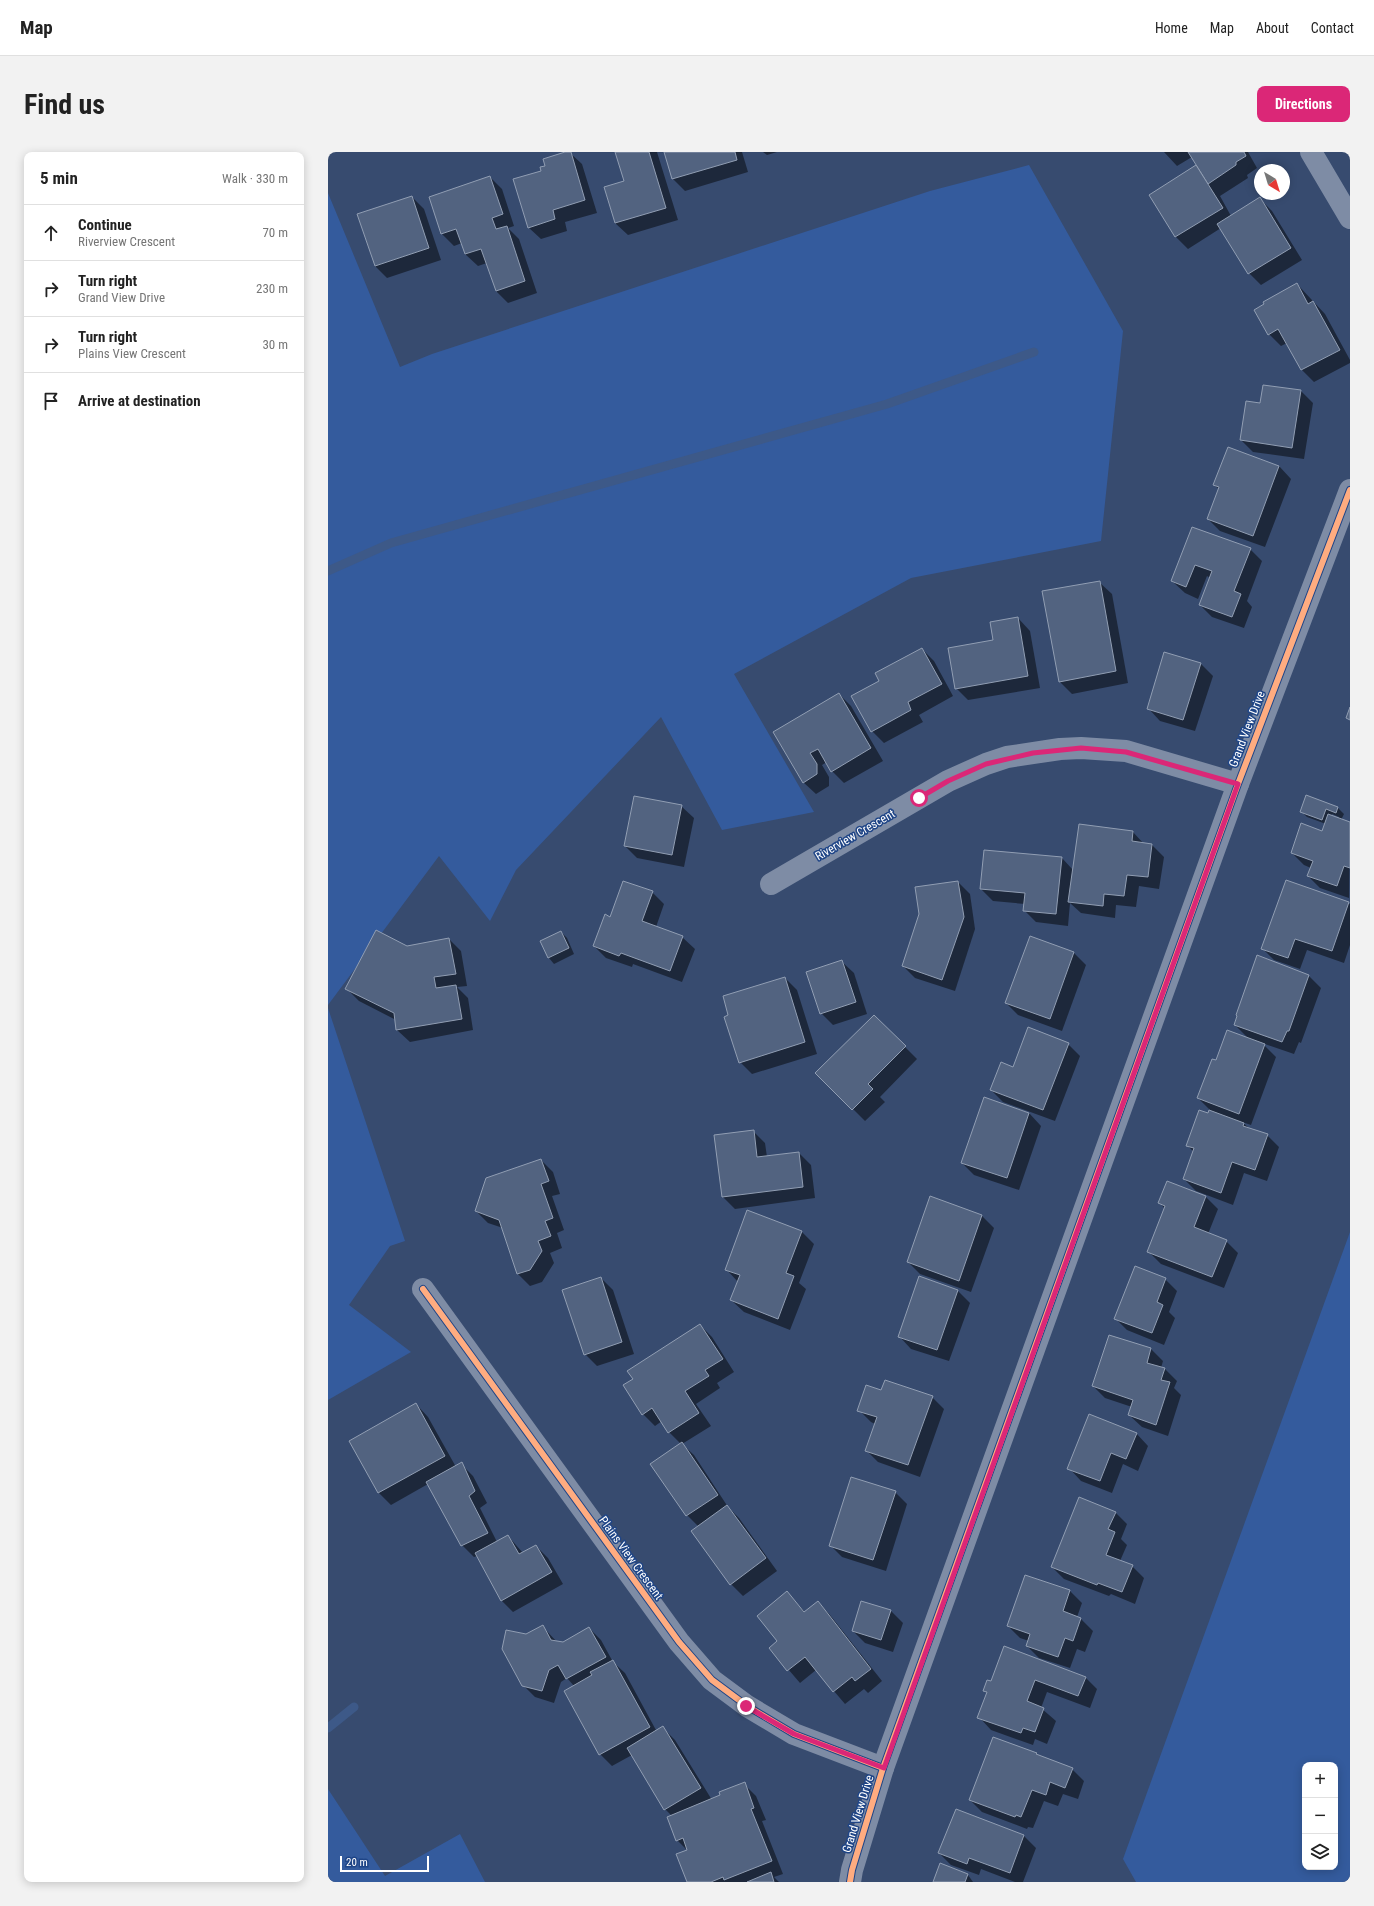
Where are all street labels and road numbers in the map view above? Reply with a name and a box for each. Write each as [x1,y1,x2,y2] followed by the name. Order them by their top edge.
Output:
[1226,689,1268,769] street label: Grand View Drive
[813,806,898,863] street label: Riverview Crescent
[596,1514,666,1603] street label: Plains View Crescent
[840,1773,877,1854] street label: Grand View Drive

